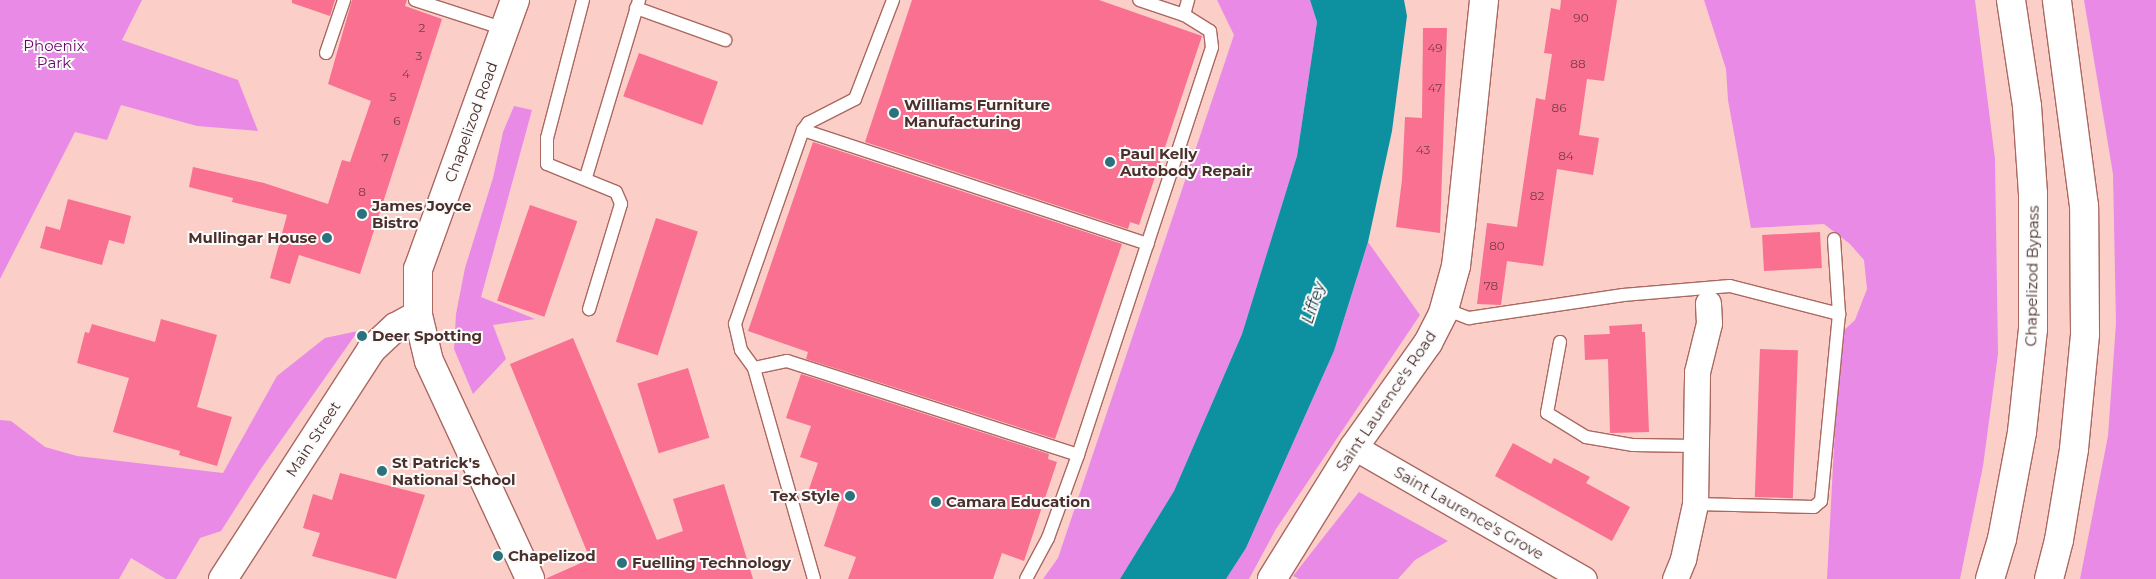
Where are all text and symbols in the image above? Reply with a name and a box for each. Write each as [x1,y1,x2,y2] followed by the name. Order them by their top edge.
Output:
[1573,11,1589,25] house number: 90
[419,21,425,35] house number: 2
[23,36,85,71] park label: Phoenix Park
[1427,41,1443,55] house number: 49
[416,49,422,63] house number: 3
[1570,57,1586,71] house number: 88
[441,59,501,185] street label: Chapelizod Road
[402,67,410,81] house number: 4
[1428,81,1442,95] house number: 47
[390,90,396,104] house number: 5
[904,95,1050,130] place label: Williams Furniture Manufacturing
[1552,101,1566,115] house number: 86
[888,107,900,119] marker: Williams Furniture Manufacturing
[393,114,401,128] house number: 6
[1416,143,1430,157] house number: 43
[1120,144,1252,179] place label: Paul Kelly Autobody Repair
[1558,149,1574,163] house number: 84
[381,151,389,165] house number: 7
[1104,156,1116,168] marker: Paul Kelly Autobody Repair
[358,185,366,199] house number: 8
[1530,189,1544,203] house number: 82
[372,196,472,231] place label: James Joyce Bistro
[2022,205,2042,347] street label: Chapelizod Bypass
[356,208,368,220] marker: James Joyce Bistro
[188,229,317,247] place label: Mullingar House
[321,232,333,244] marker: Mullingar House
[1489,239,1505,253] house number: 80
[1484,279,1498,293] house number: 78
[1298,280,1330,326] water label: Liffey
[372,327,482,345] place label: Deer Spotting
[1332,327,1440,475] street label: Saint Laurence's Road
[356,330,368,342] marker: Deer Spotting
[282,398,344,480] street label: Main Street
[392,453,516,488] place label: St Patrick's National School
[1391,463,1547,563] street label: Saint Laurence's Grove
[376,465,388,477] marker: St Patrick's National School
[770,487,840,505] place label: Tex Style
[844,490,856,502] marker: Tex Style
[946,493,1090,511] place label: Camara Education
[930,496,942,508] marker: Camara Education
[508,547,596,565] place label: Chapelizod
[492,550,504,562] marker: Chapelizod
[632,554,791,572] place label: Fuelling Technology
[616,557,628,569] marker: Fuelling Technology

